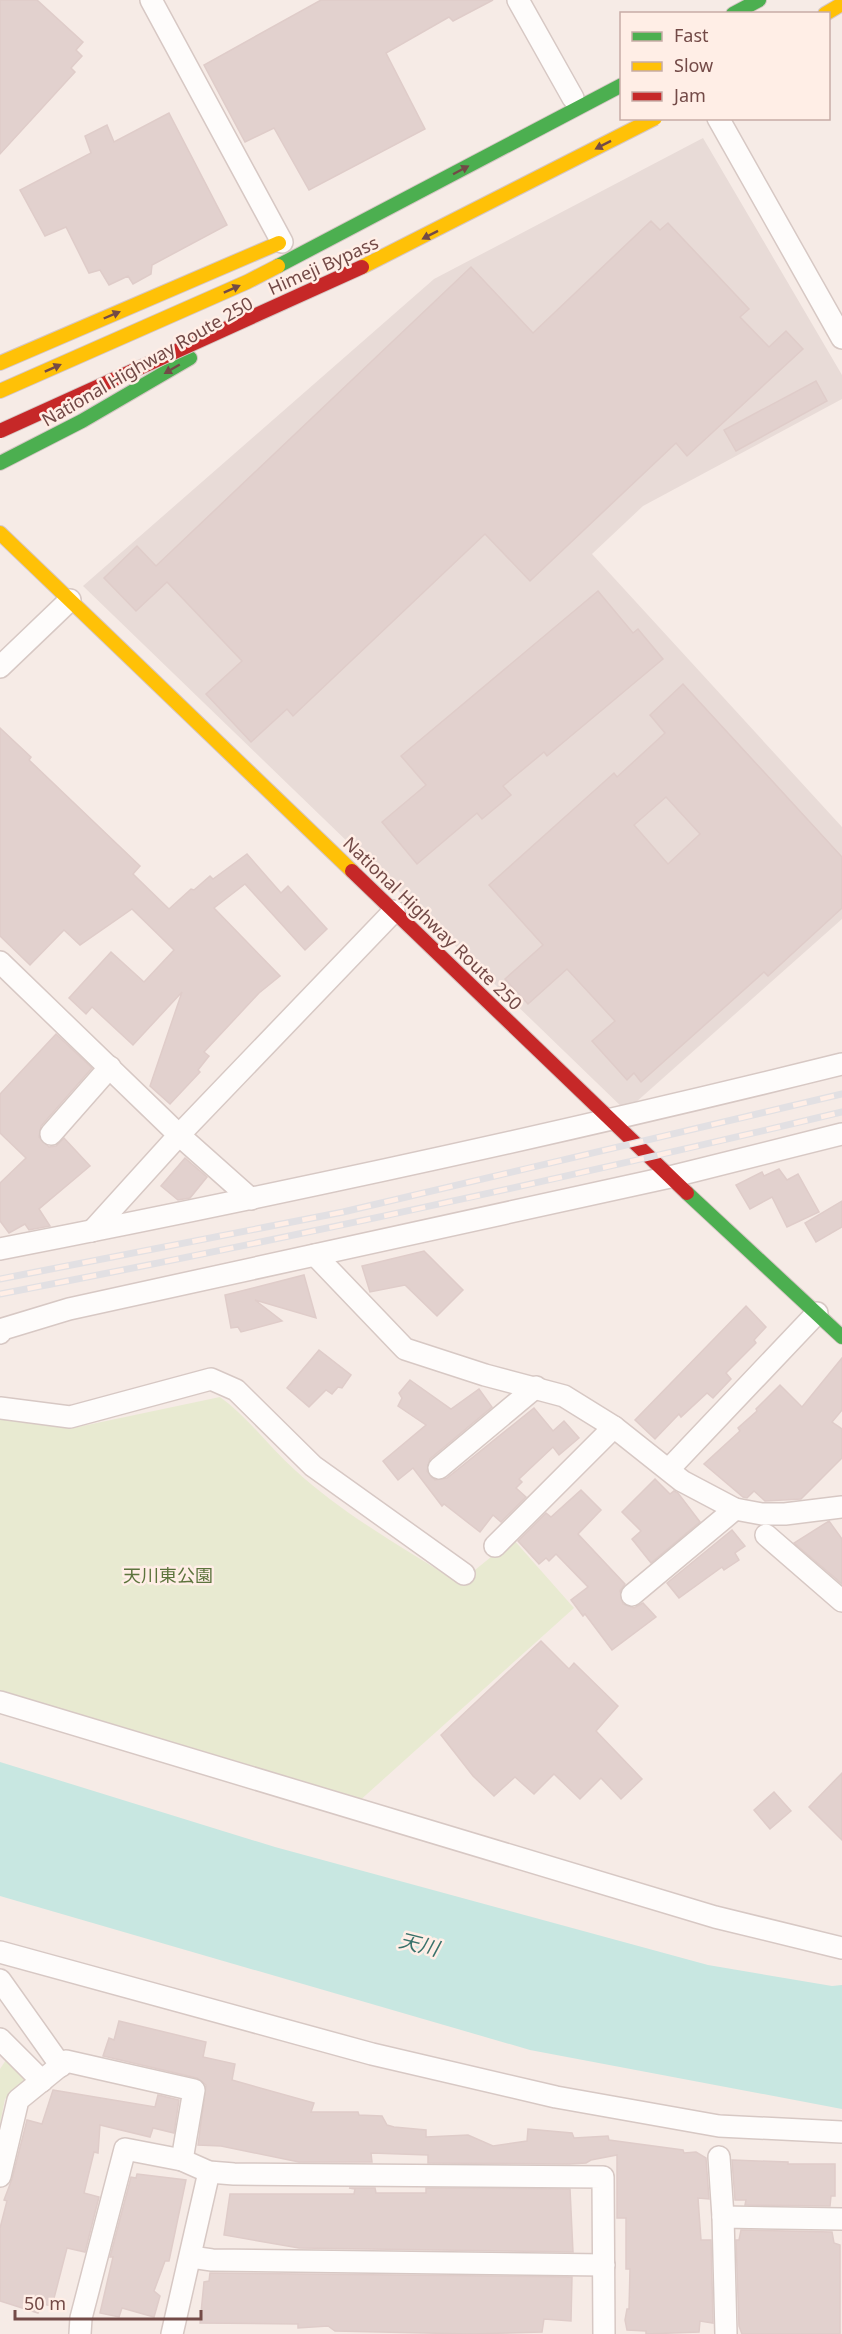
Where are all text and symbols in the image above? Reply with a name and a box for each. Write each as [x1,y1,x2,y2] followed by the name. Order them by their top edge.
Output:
[620,12,830,120] legend
[674,23,709,47] text: Fast
[674,53,713,77] text: Slow
[672,83,706,107] text: Jam
[594,141,611,150] one-way arrow
[452,165,469,174] one-way arrow
[264,230,382,300] street label: Himeji Bypass
[421,230,438,240] one-way arrow
[223,284,240,293] one-way arrow
[37,291,257,431] street label: National Highway Route 250
[103,310,121,320] one-way arrow
[45,363,62,372] one-way arrow
[164,363,180,374] one-way arrow
[338,831,528,1015] street label: National Highway Route 250
[123,1563,213,1587] park label: 天川東公園
[396,1926,444,1962] water label: 天川
[15,2283,201,2321] scale bar
[24,2291,66,2315] text: 50 m

